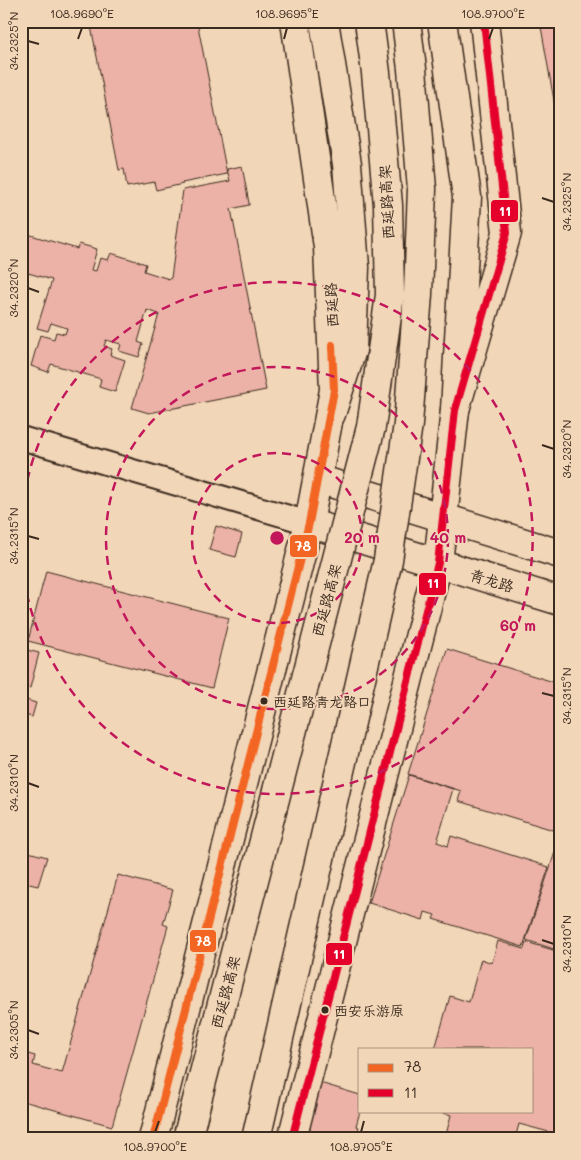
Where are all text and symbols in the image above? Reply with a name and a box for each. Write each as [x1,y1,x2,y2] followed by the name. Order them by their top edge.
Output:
[50,5,114,21] text: 108.9690°E
[255,5,319,21] text: 108.9695°E
[461,5,525,21] text: 108.9700°E
[5,12,21,70] text: 34.2325°N
[374,164,398,240] street label: 西延路高架
[558,173,574,231] text: 34.2325°N
[490,199,519,223] line badge: 11
[499,201,511,220] text: 11
[5,259,21,317] text: 34.2320°N
[320,282,342,328] street label: 西延路
[558,420,574,478] text: 34.2320°N
[5,507,21,565] text: 34.2315°N
[344,527,380,547] text: 20 m
[430,527,466,547] text: 40 m
[268,529,286,547] centre of rings
[289,534,318,558] line badge: 78
[295,536,312,555] text: 78
[307,561,345,639] street label: 西延路高架
[468,564,516,596] street label: 青龙路
[418,572,447,596] line badge: 11
[427,573,439,592] text: 11
[500,615,536,635] text: 60 m
[558,667,574,725] text: 34.2315°N
[273,692,371,711] place label: 西延路青龙路口
[259,696,269,706] marker: 西延路青龙路口
[5,754,21,812] text: 34.2310°N
[558,915,574,973] text: 34.2310°N
[189,929,217,953] line badge: 78
[195,931,212,950] text: 78
[325,942,353,966] line badge: 11
[333,944,345,963] text: 11
[206,953,244,1031] street label: 西延路高架
[5,1000,21,1060] text: 34.2305°N
[334,1001,404,1020] place label: 西安乐游原
[320,1005,330,1015] marker: 西安乐游原
[358,1048,534,1112] legend
[404,1056,421,1076] text: 78
[404,1082,417,1102] text: 11
[123,1138,187,1154] text: 108.9700°E
[329,1138,393,1154] text: 108.9705°E

